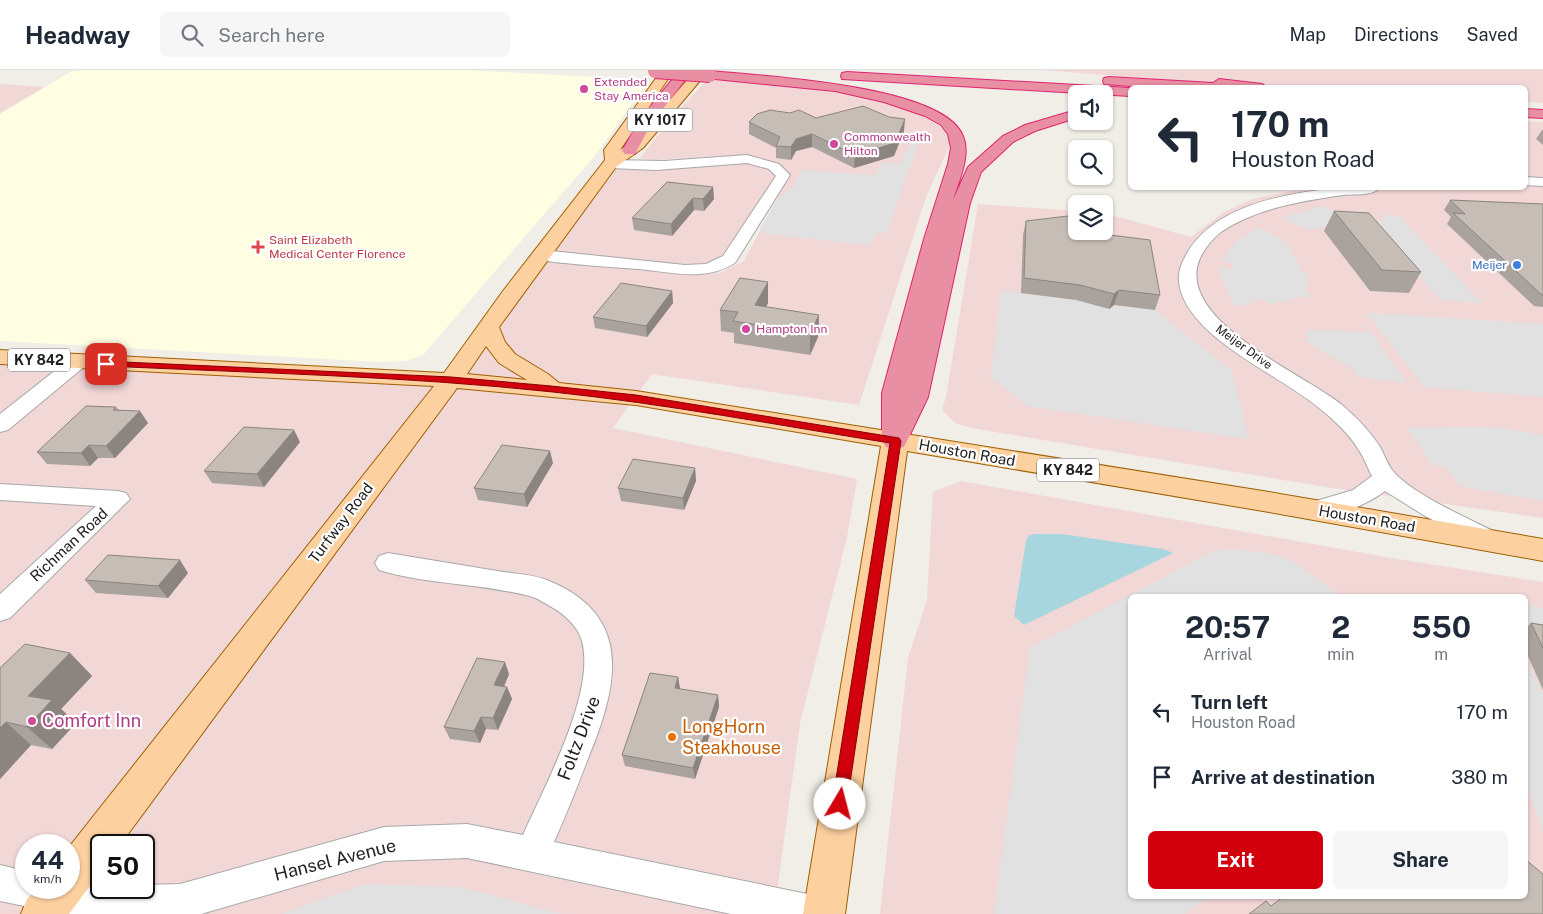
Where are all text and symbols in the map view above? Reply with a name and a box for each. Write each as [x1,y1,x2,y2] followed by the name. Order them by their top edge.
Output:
[160,12,510,57] search box
[25,21,130,49] text: Headway
[178,21,206,49] icon: search
[218,24,325,46] text: Search here
[1289,24,1326,45] text: Map
[1354,24,1439,45] text: Directions
[1467,24,1518,45] text: Saved
[594,75,669,103] place label: Extended Stay America
[578,83,590,95] marker: Extended Stay America
[1068,85,1113,240] map controls
[1068,85,1113,130] button: sound
[1231,104,1329,145] text: 170 m
[1148,105,1213,170] icon: left
[628,108,692,132] road number: KY 1017
[844,130,931,158] place label: Commonwealth Hilton
[828,138,840,150] marker: Commonwealth Hilton
[1068,140,1113,185] button: search
[1231,146,1375,172] text: Houston Road
[1068,195,1113,240] button: layers
[269,233,406,261] place label: Saint Elizabeth Medical Center Florence
[251,240,265,254] marker: Saint Elizabeth Medical Center Florence
[1472,258,1507,272] place label: Meijer
[1511,259,1523,271] marker: Meijer
[756,322,827,336] place label: Hampton Inn
[1213,322,1275,372] street label: Meijer Drive
[740,323,752,335] marker: Hampton Inn
[85,343,127,385] pin
[8,348,70,372] road number: KY 842
[92,350,120,378] icon: arrive
[917,436,1017,469] street label: Houston Road
[1037,458,1099,482] road number: KY 842
[305,479,376,566] street label: Turfway Road
[1317,502,1417,535] street label: Houston Road
[26,504,111,585] street label: Richman Road
[1185,609,1270,645] text: 20:57
[1331,609,1350,645] text: 2
[1411,609,1471,645] text: 550
[1203,645,1252,664] text: Arrival
[1327,645,1354,664] text: min
[1434,645,1448,664] text: m
[1191,691,1268,713] text: Turn left
[553,693,604,783] street label: Foltz Drive
[1148,698,1176,726] icon: left
[1457,701,1508,723] text: 170 m
[42,710,141,731] place label: Comfort Inn
[1191,713,1295,732] text: Houston Road
[26,715,38,727] marker: Comfort Inn
[682,716,781,758] place label: LongHorn Steakhouse
[666,731,678,743] marker: LongHorn Steakhouse
[1148,763,1176,791] icon: arrive
[1191,766,1375,788] text: Arrive at destination
[1451,766,1508,788] text: 380 m
[813,777,865,829] position arrow
[1148,831,1323,889] button: Exit
[1333,831,1508,889] button: Share
[90,834,155,899] speed limit sign: 50
[272,834,398,885] street label: Hansel Avenue
[31,845,64,875] text: 44
[33,872,62,886] text: km/h

